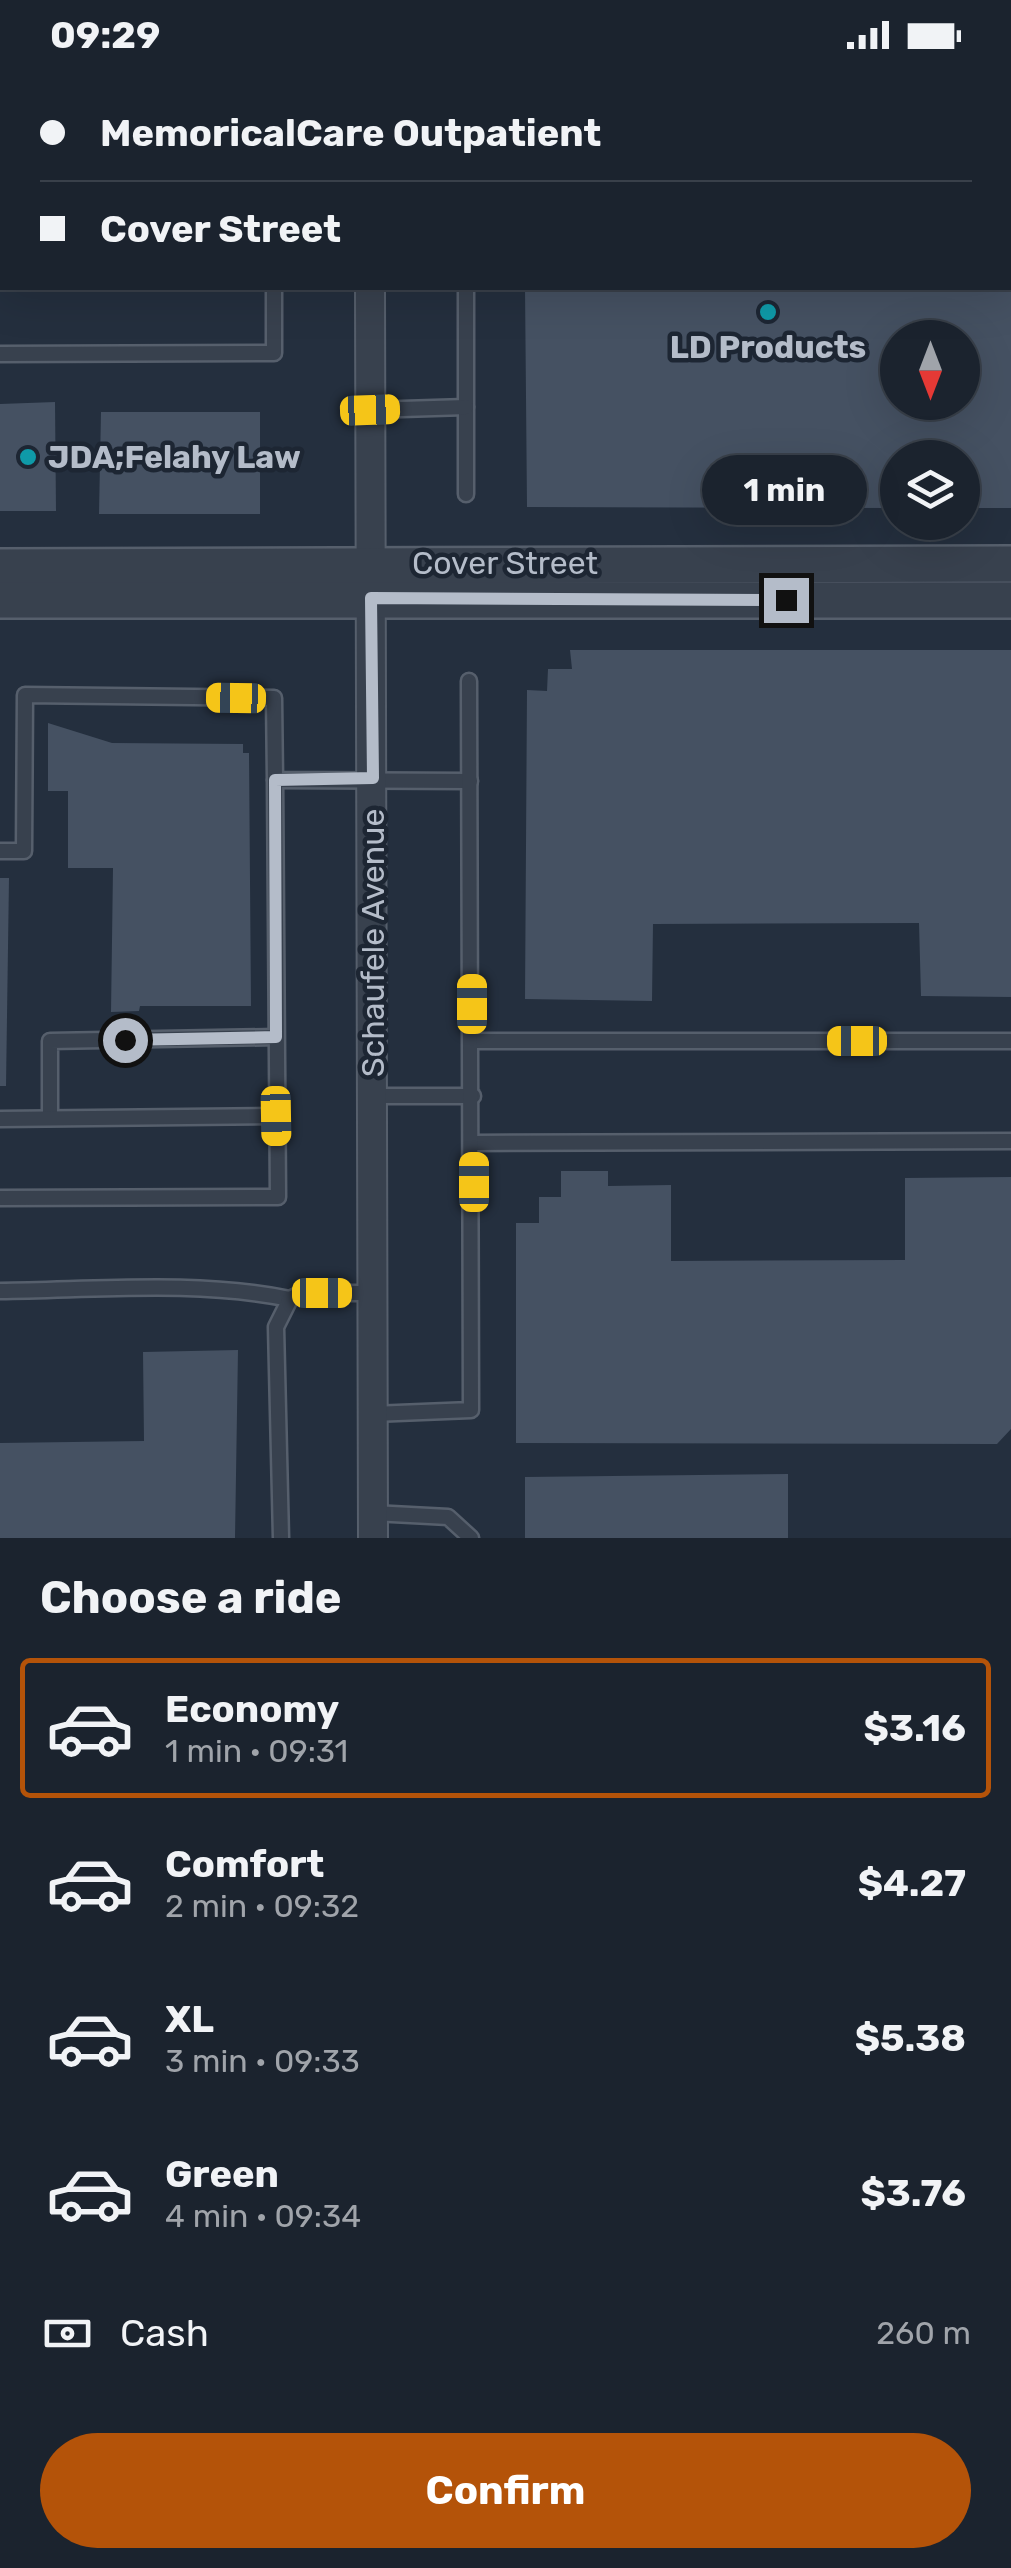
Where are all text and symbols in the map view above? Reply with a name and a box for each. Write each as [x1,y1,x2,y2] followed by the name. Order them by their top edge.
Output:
[50,12,160,58] text: 09:29
[100,110,601,156] text: MemoricalCare Outpatient
[100,206,341,252] text: Cover Street
[757,301,779,323] marker: LD Products
[880,320,980,420] north arrow
[880,320,980,540] map controls
[670,328,866,366] place label: LD Products
[339,394,401,426] car
[48,438,301,476] place label: JDA;Felahy Law
[880,440,980,540] button: layers
[17,446,39,468] marker: JDA;Felahy Law
[704,455,868,525] callout: 1 min
[744,471,825,509] text: 1 min
[412,544,598,582] street label: Cover Street
[764,578,809,623] route end
[206,682,266,714] car
[354,809,392,1077] street label: Schaufele Avenue
[457,974,487,1034] car
[103,1018,148,1063] route start
[827,1026,887,1056] car
[260,1086,292,1146] car
[459,1152,489,1212] car
[292,1278,352,1308] car
[40,1571,342,1624] text: Choose a ride
[45,1683,135,1773] icon: car
[165,1686,339,1732] text: Economy
[864,1705,966,1751] text: $3.16
[165,1732,348,1770] text: 1 min · 09:31
[45,1838,135,1928] icon: car
[165,1841,324,1887] text: Comfort
[858,1860,966,1906] text: $4.27
[165,1887,359,1925] text: 2 min · 09:32
[45,1993,135,2083] icon: car
[165,1996,214,2042] text: XL
[855,2015,966,2061] text: $5.38
[165,2042,360,2080] text: 3 min · 09:33
[45,2148,135,2238] icon: car
[165,2151,279,2197] text: Green
[860,2170,966,2216] text: $3.76
[165,2197,361,2235] text: 4 min · 09:34
[40,2306,95,2361] icon: cash
[120,2310,209,2356] text: Cash
[876,2314,971,2352] text: 260 m
[40,2433,971,2548] button: Confirm

